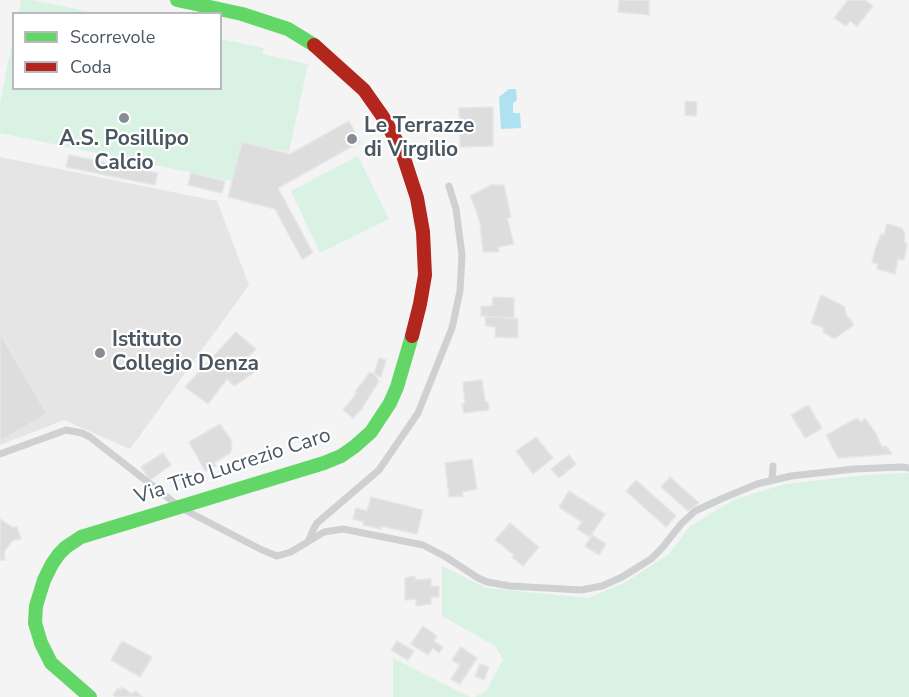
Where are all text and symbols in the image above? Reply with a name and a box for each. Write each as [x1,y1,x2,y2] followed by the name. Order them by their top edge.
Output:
[12,12,222,90] legend
[70,25,155,49] text: Scorrevole
[70,55,112,79] text: Coda
[117,111,131,125] marker: A.S. Posillipo Calcio
[364,114,474,164] place label: Le Terrazze di Virgilio
[59,127,189,177] place label: A.S. Posillipo Calcio
[345,132,359,146] marker: Le Terrazze di Virgilio
[112,328,259,378] place label: Istituto Collegio Denza
[93,346,107,360] marker: Istituto Collegio Denza
[132,423,334,511] street label: Via Tito Lucrezio Caro

